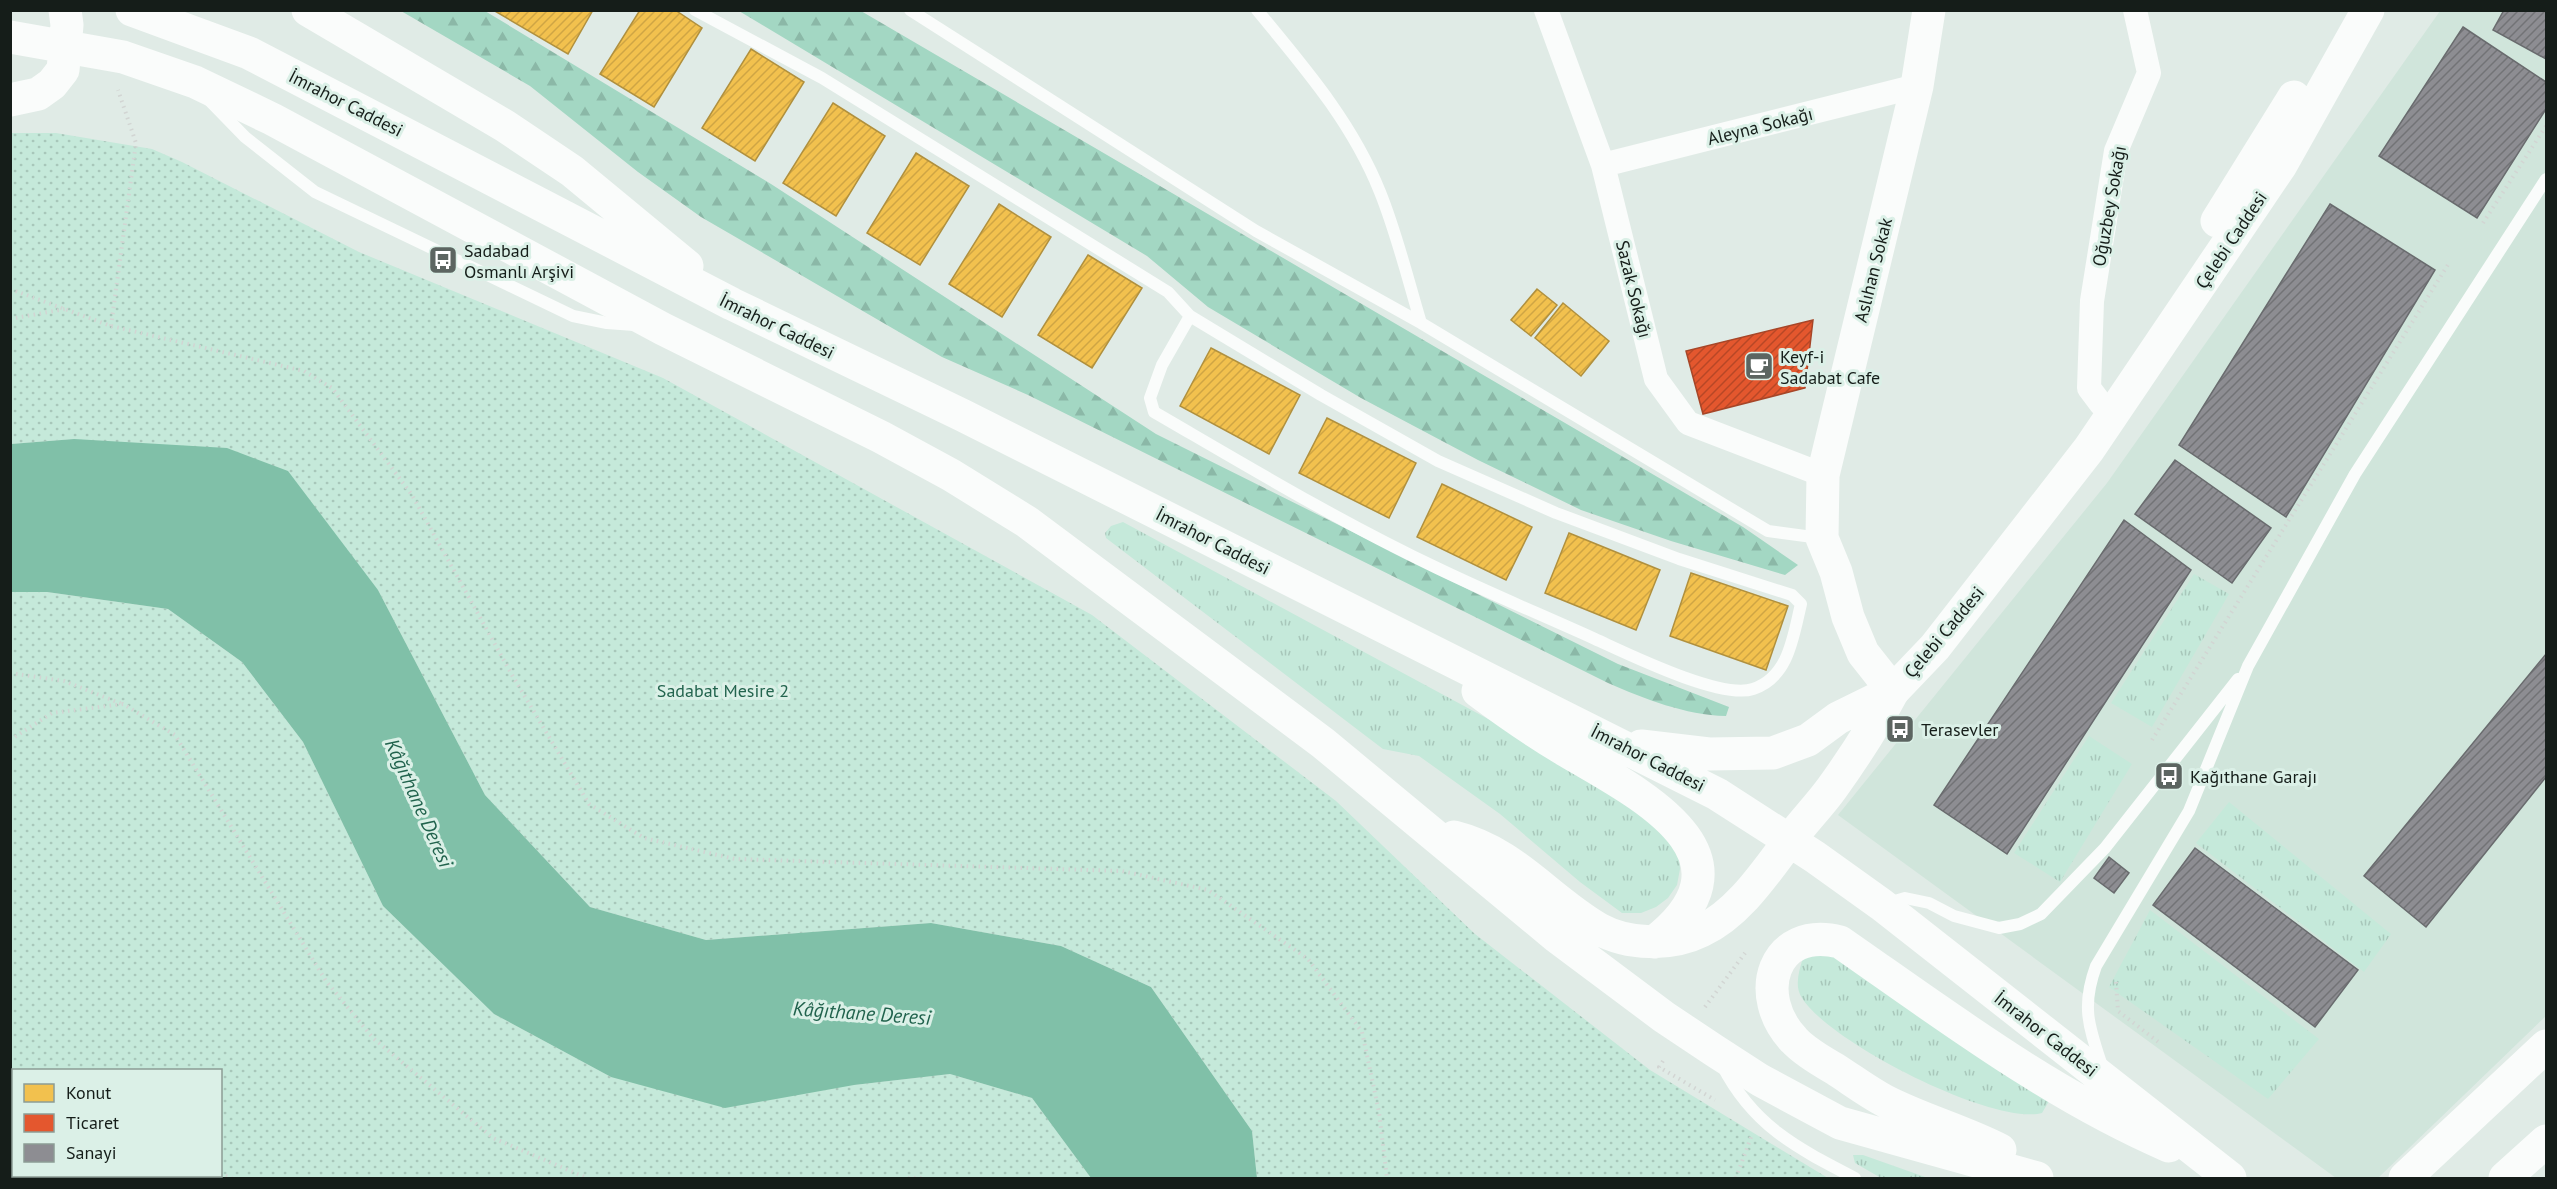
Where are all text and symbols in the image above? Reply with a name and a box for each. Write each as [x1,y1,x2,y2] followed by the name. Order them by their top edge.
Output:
[285,64,407,142] street label: İmrahor Caddesi
[1705,102,1815,150] street label: Aleyna Sokağı
[2087,144,2131,268] street label: Oğuzbey Sokağı
[2190,187,2272,293] street label: Çelebi Caddesi
[1849,215,1897,325] street label: Aslıhan Sokak
[1611,238,1657,340] street label: Sazak Sokağı
[464,239,574,283] place label: Sadabad Osmanlı Arşivi
[427,244,459,276] bus stop icon: Sadabad Osmanlı Arşivi
[716,288,838,364] street label: İmrahor Caddesi
[1780,345,1880,389] place label: Keyf-i Sadabat Cafe
[1743,350,1775,382] cafe icon: Keyf-i Sadabat Cafe
[1152,502,1274,580] street label: İmrahor Caddesi
[1899,582,1989,682] street label: Çelebi Caddesi
[657,679,789,702] park label: Sadabat Mesire 2
[1884,713,1916,745] bus stop icon: Terasevler
[1921,718,1998,741] place label: Terasevler
[1587,719,1709,797] street label: İmrahor Caddesi
[379,735,459,872] water label: Kâğıthane Deresi
[2153,760,2185,792] bus stop icon: Kağıthane Garajı
[2190,765,2317,788] place label: Kağıthane Garajı
[1990,986,2102,1082] street label: İmrahor Caddesi
[792,995,933,1031] water label: Kâğıthane Deresi
[12,1069,222,1177] legend
[66,1081,111,1104] text: Konut
[66,1111,119,1134] text: Ticaret
[66,1141,116,1164] text: Sanayi

